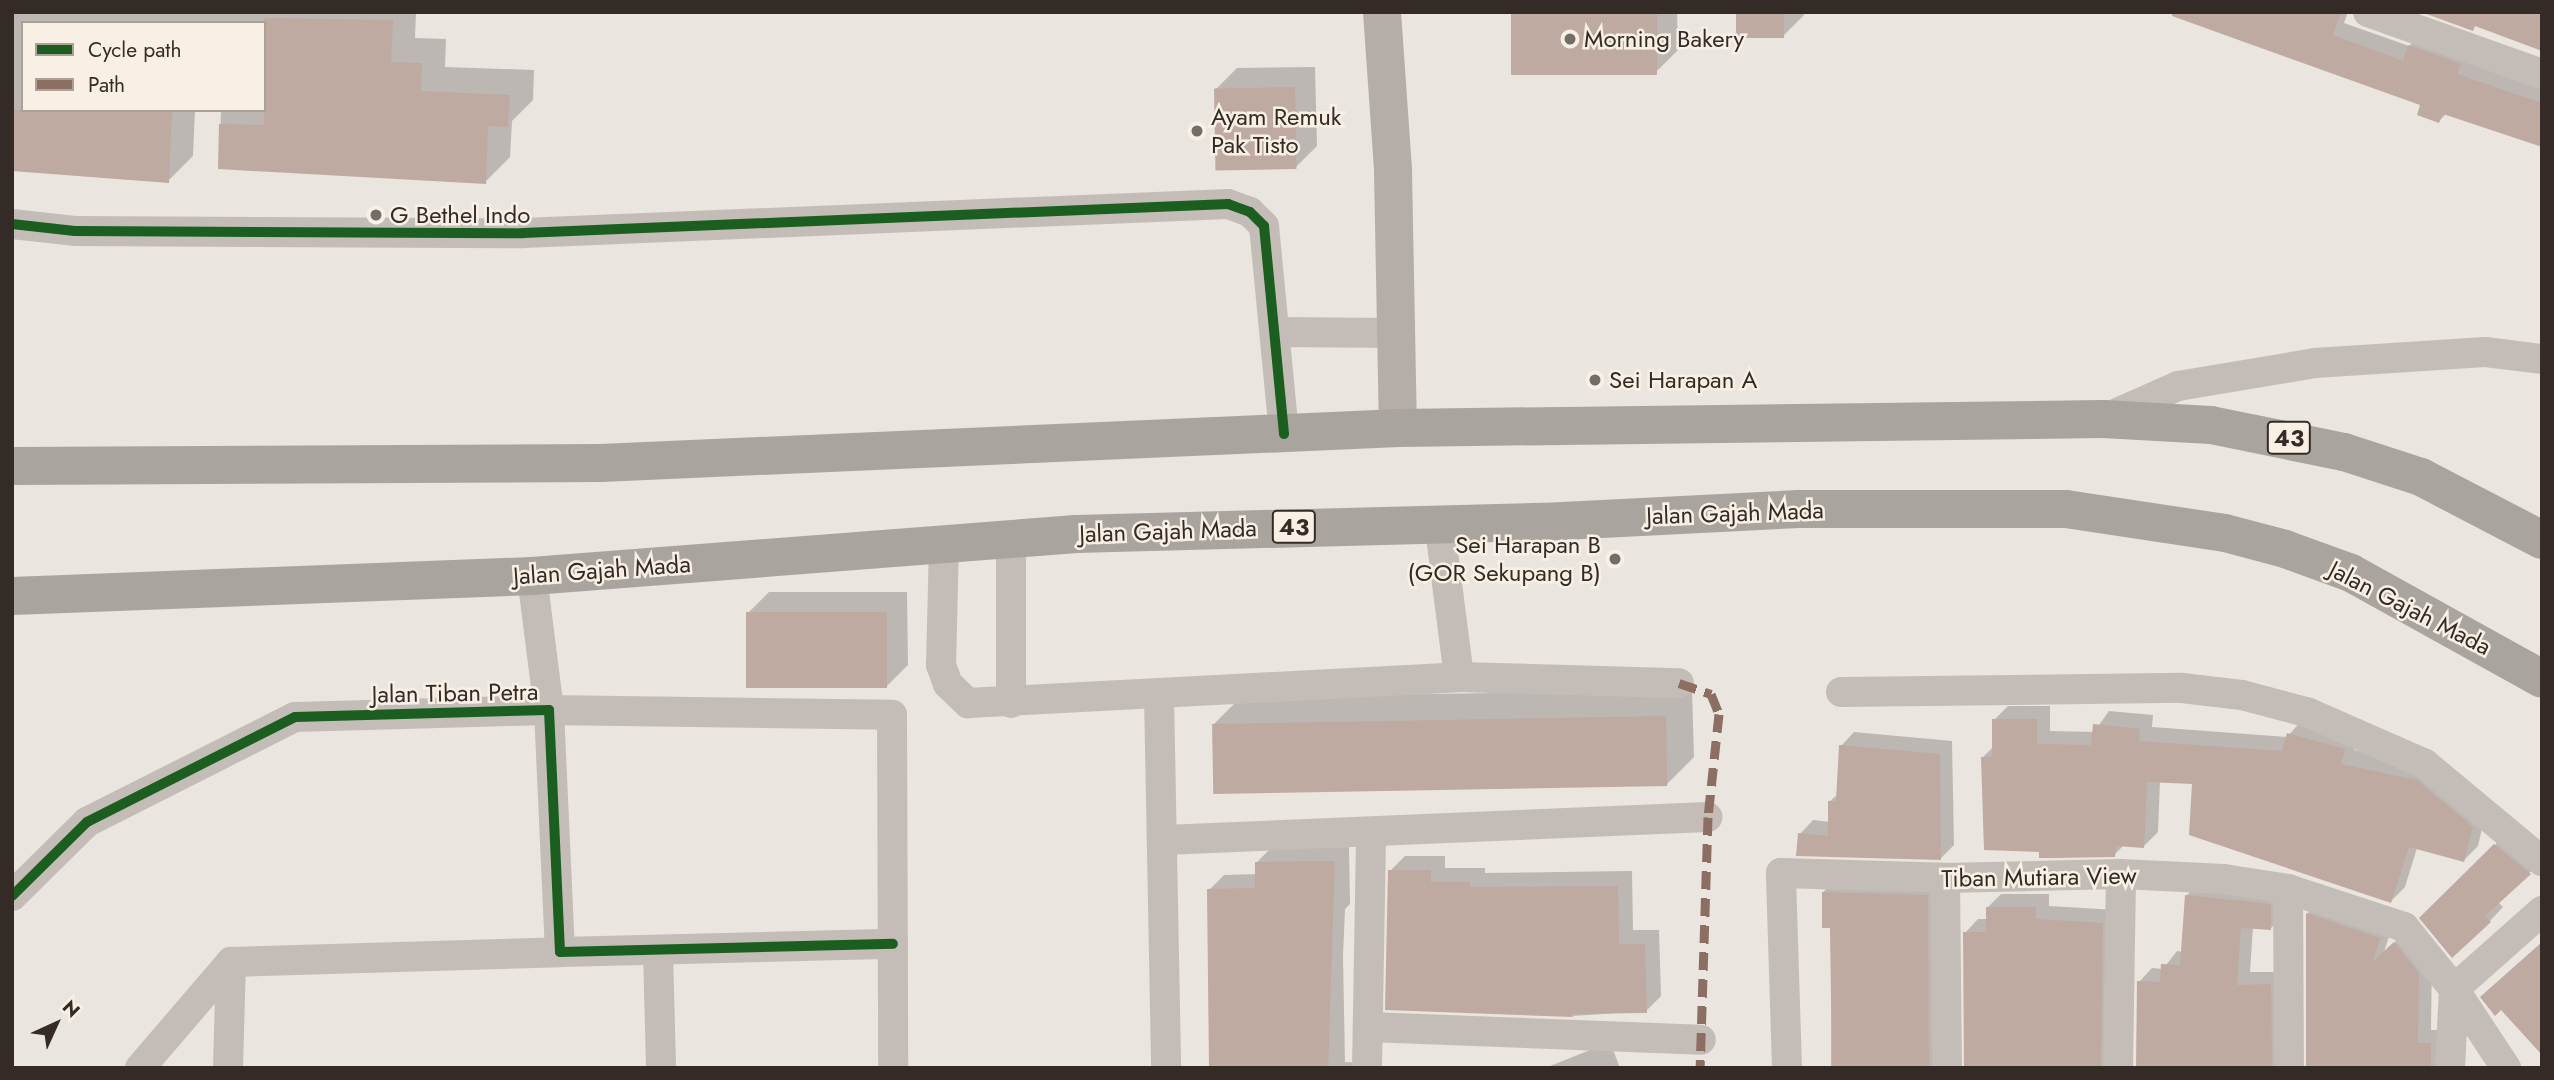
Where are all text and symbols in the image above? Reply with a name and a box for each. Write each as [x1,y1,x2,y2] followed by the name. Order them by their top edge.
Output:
[21,21,266,112] legend
[1584,25,1744,53] place label: Morning Bakery
[1562,31,1578,47] marker: Morning Bakery
[88,35,181,65] text: Cycle path
[88,70,125,100] text: Path
[1211,103,1341,159] place label: Ayam Remuk Pak Tisto
[1189,123,1205,139] marker: Ayam Remuk Pak Tisto
[390,201,530,229] place label: G Bethel Indo
[368,207,384,223] marker: G Bethel Indo
[1609,366,1757,394] place label: Sei Harapan A
[1587,372,1603,388] marker: Sei Harapan A
[2266,418,2312,458] road number: 43
[1646,496,1824,530] street label: Jalan Gajah Mada
[1271,508,1317,547] road number: 43
[1079,514,1257,548] street label: Jalan Gajah Mada
[1407,531,1601,587] place label: Sei Harapan B (GOR Sekupang B)
[512,549,692,591] street label: Jalan Gajah Mada
[1607,551,1623,567] marker: Sei Harapan B (GOR Sekupang B)
[2324,555,2496,661] street label: Jalan Gajah Mada
[371,677,539,709] street label: Jalan Tiban Petra
[1941,861,2137,893] street label: Tiban Mutiara View
[21,989,91,1059] north arrow
[56,994,86,1024] text: N

